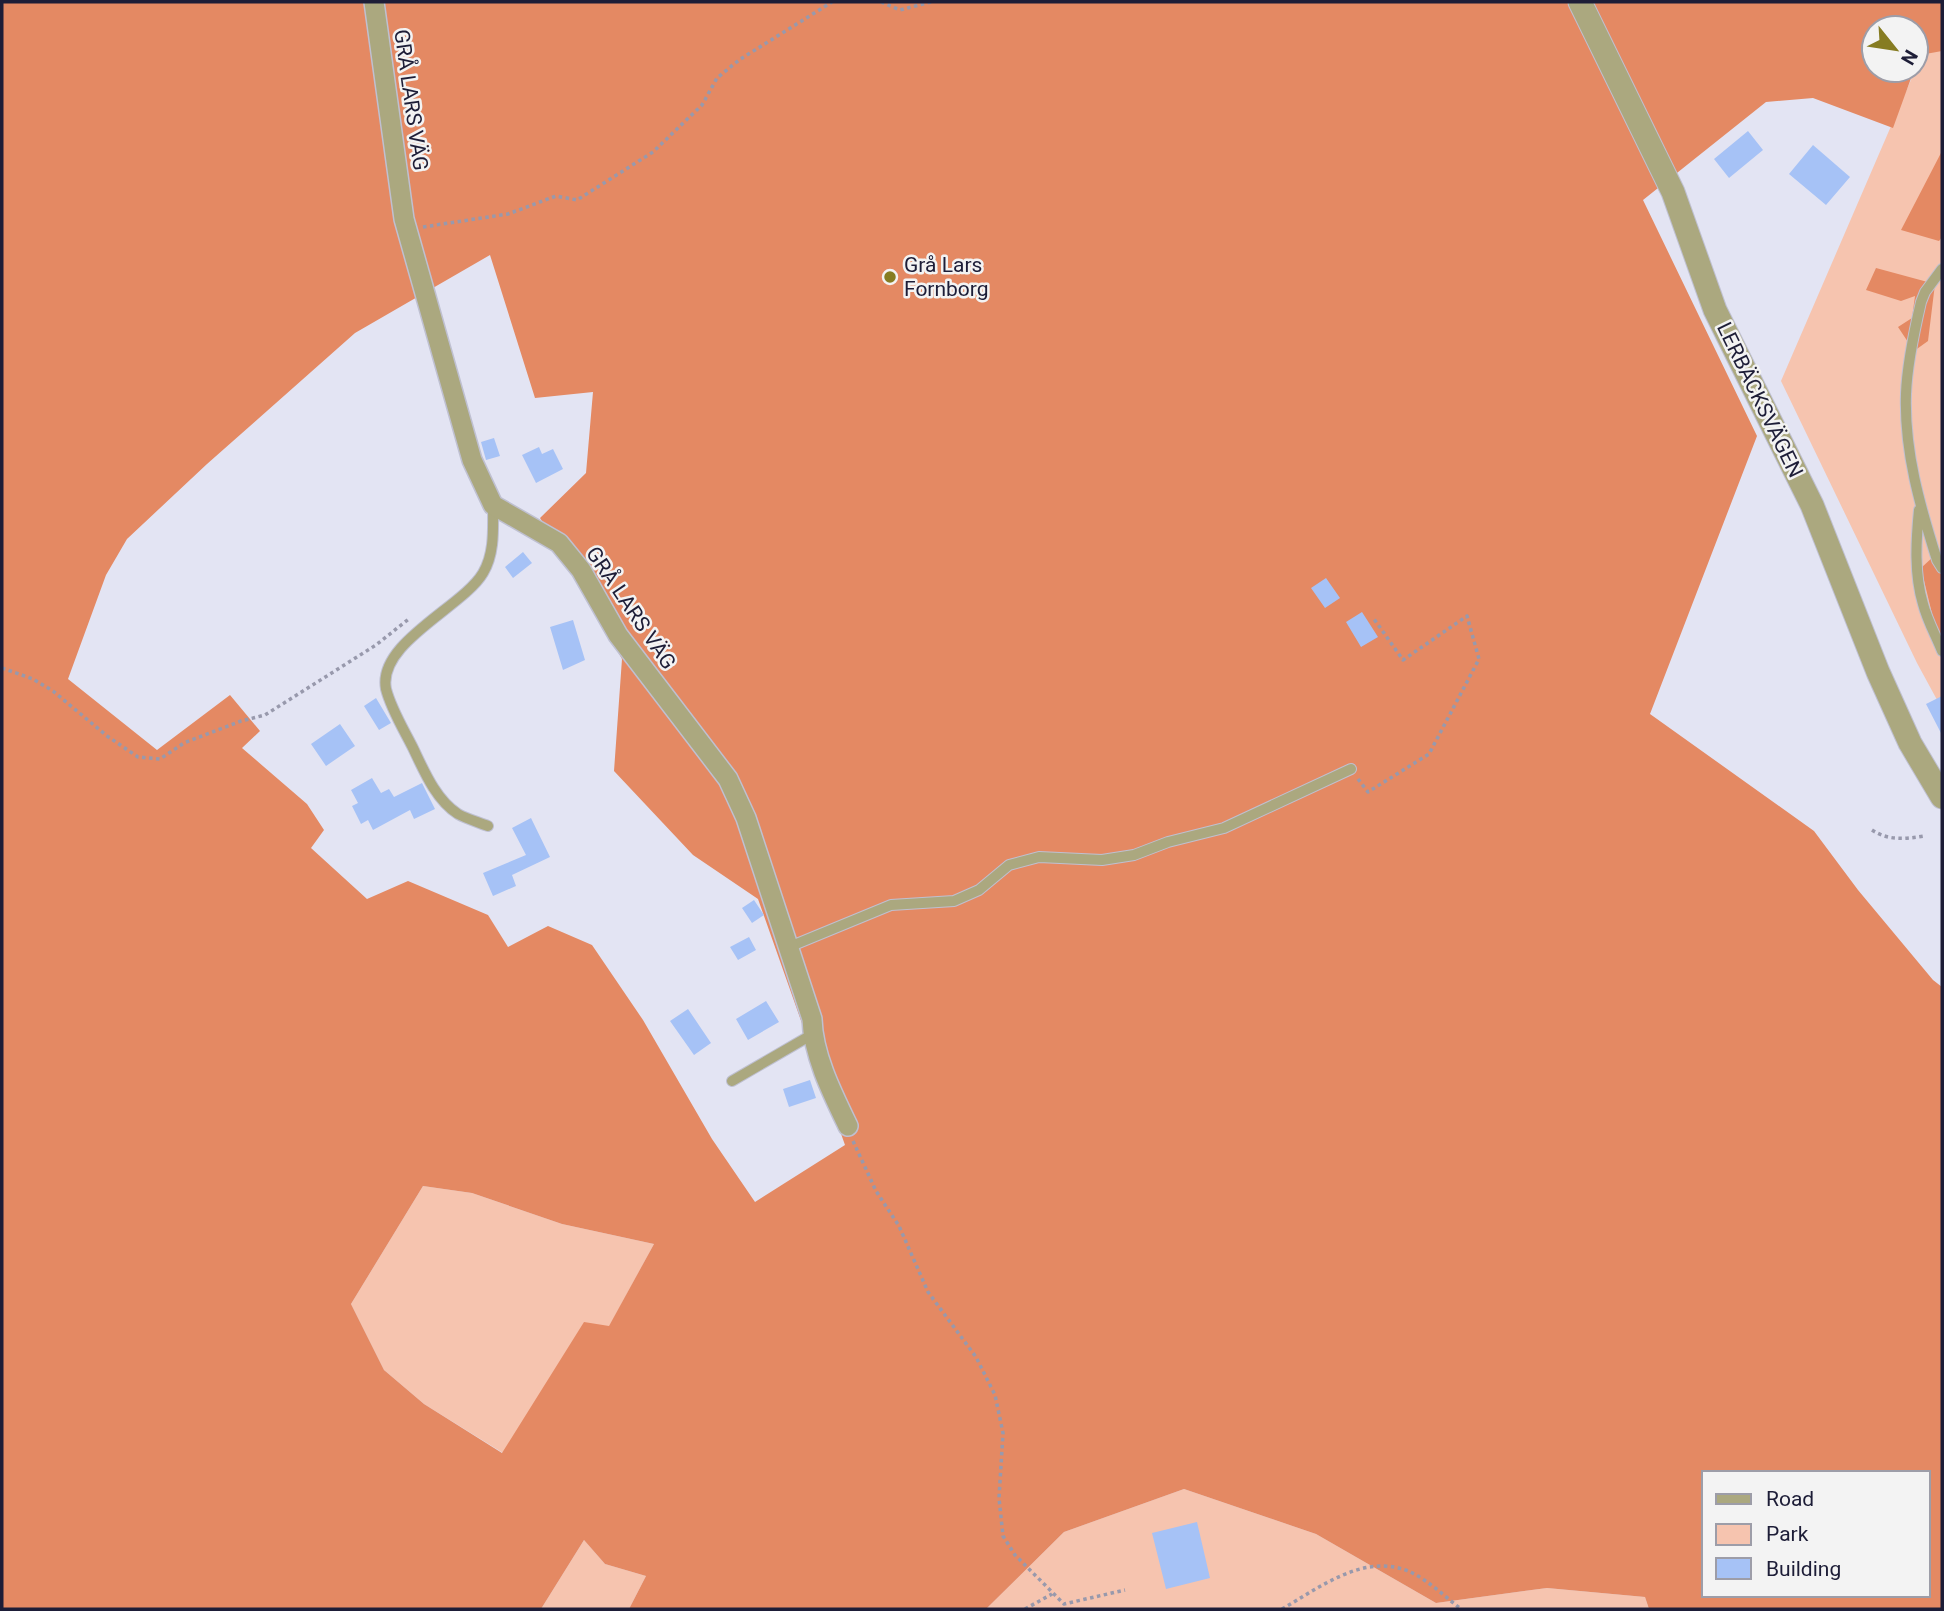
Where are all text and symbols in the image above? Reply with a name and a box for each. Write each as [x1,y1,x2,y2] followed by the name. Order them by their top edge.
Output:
[1860,14,1930,84] north arrow
[389,28,433,172] street label: GRÅ LARS VÄG
[1896,46,1923,69] text: N
[904,253,989,301] place label: Grå Lars Fornborg
[882,269,898,285] marker: Grå Lars Fornborg
[1712,319,1808,481] street label: LERBÄCKSVÄGEN
[581,542,681,674] street label: GRÅ LARS VÄG
[1702,1471,1930,1597] legend
[1766,1487,1814,1511] text: Road
[1766,1522,1809,1546] text: Park
[1766,1557,1841,1581] text: Building

